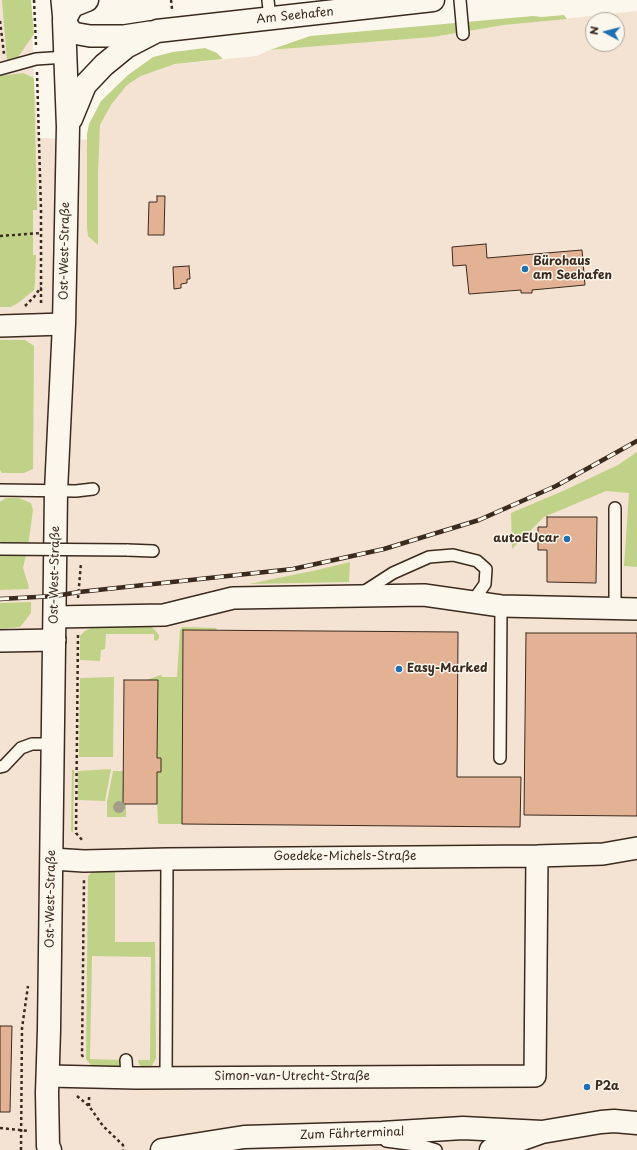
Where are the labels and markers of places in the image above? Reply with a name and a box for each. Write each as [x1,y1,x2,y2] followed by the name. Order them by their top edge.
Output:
[533,255,612,283] place label: Bürohaus am Seehafen
[520,264,530,274] marker: Bürohaus am Seehafen
[493,532,559,546] place label: autoEUcar
[562,534,572,544] marker: autoEUcar
[407,662,487,676] place label: Easy-Marked
[394,664,404,674] marker: Easy-Marked
[595,1080,619,1094] place label: P2a
[582,1082,592,1092] marker: P2a

